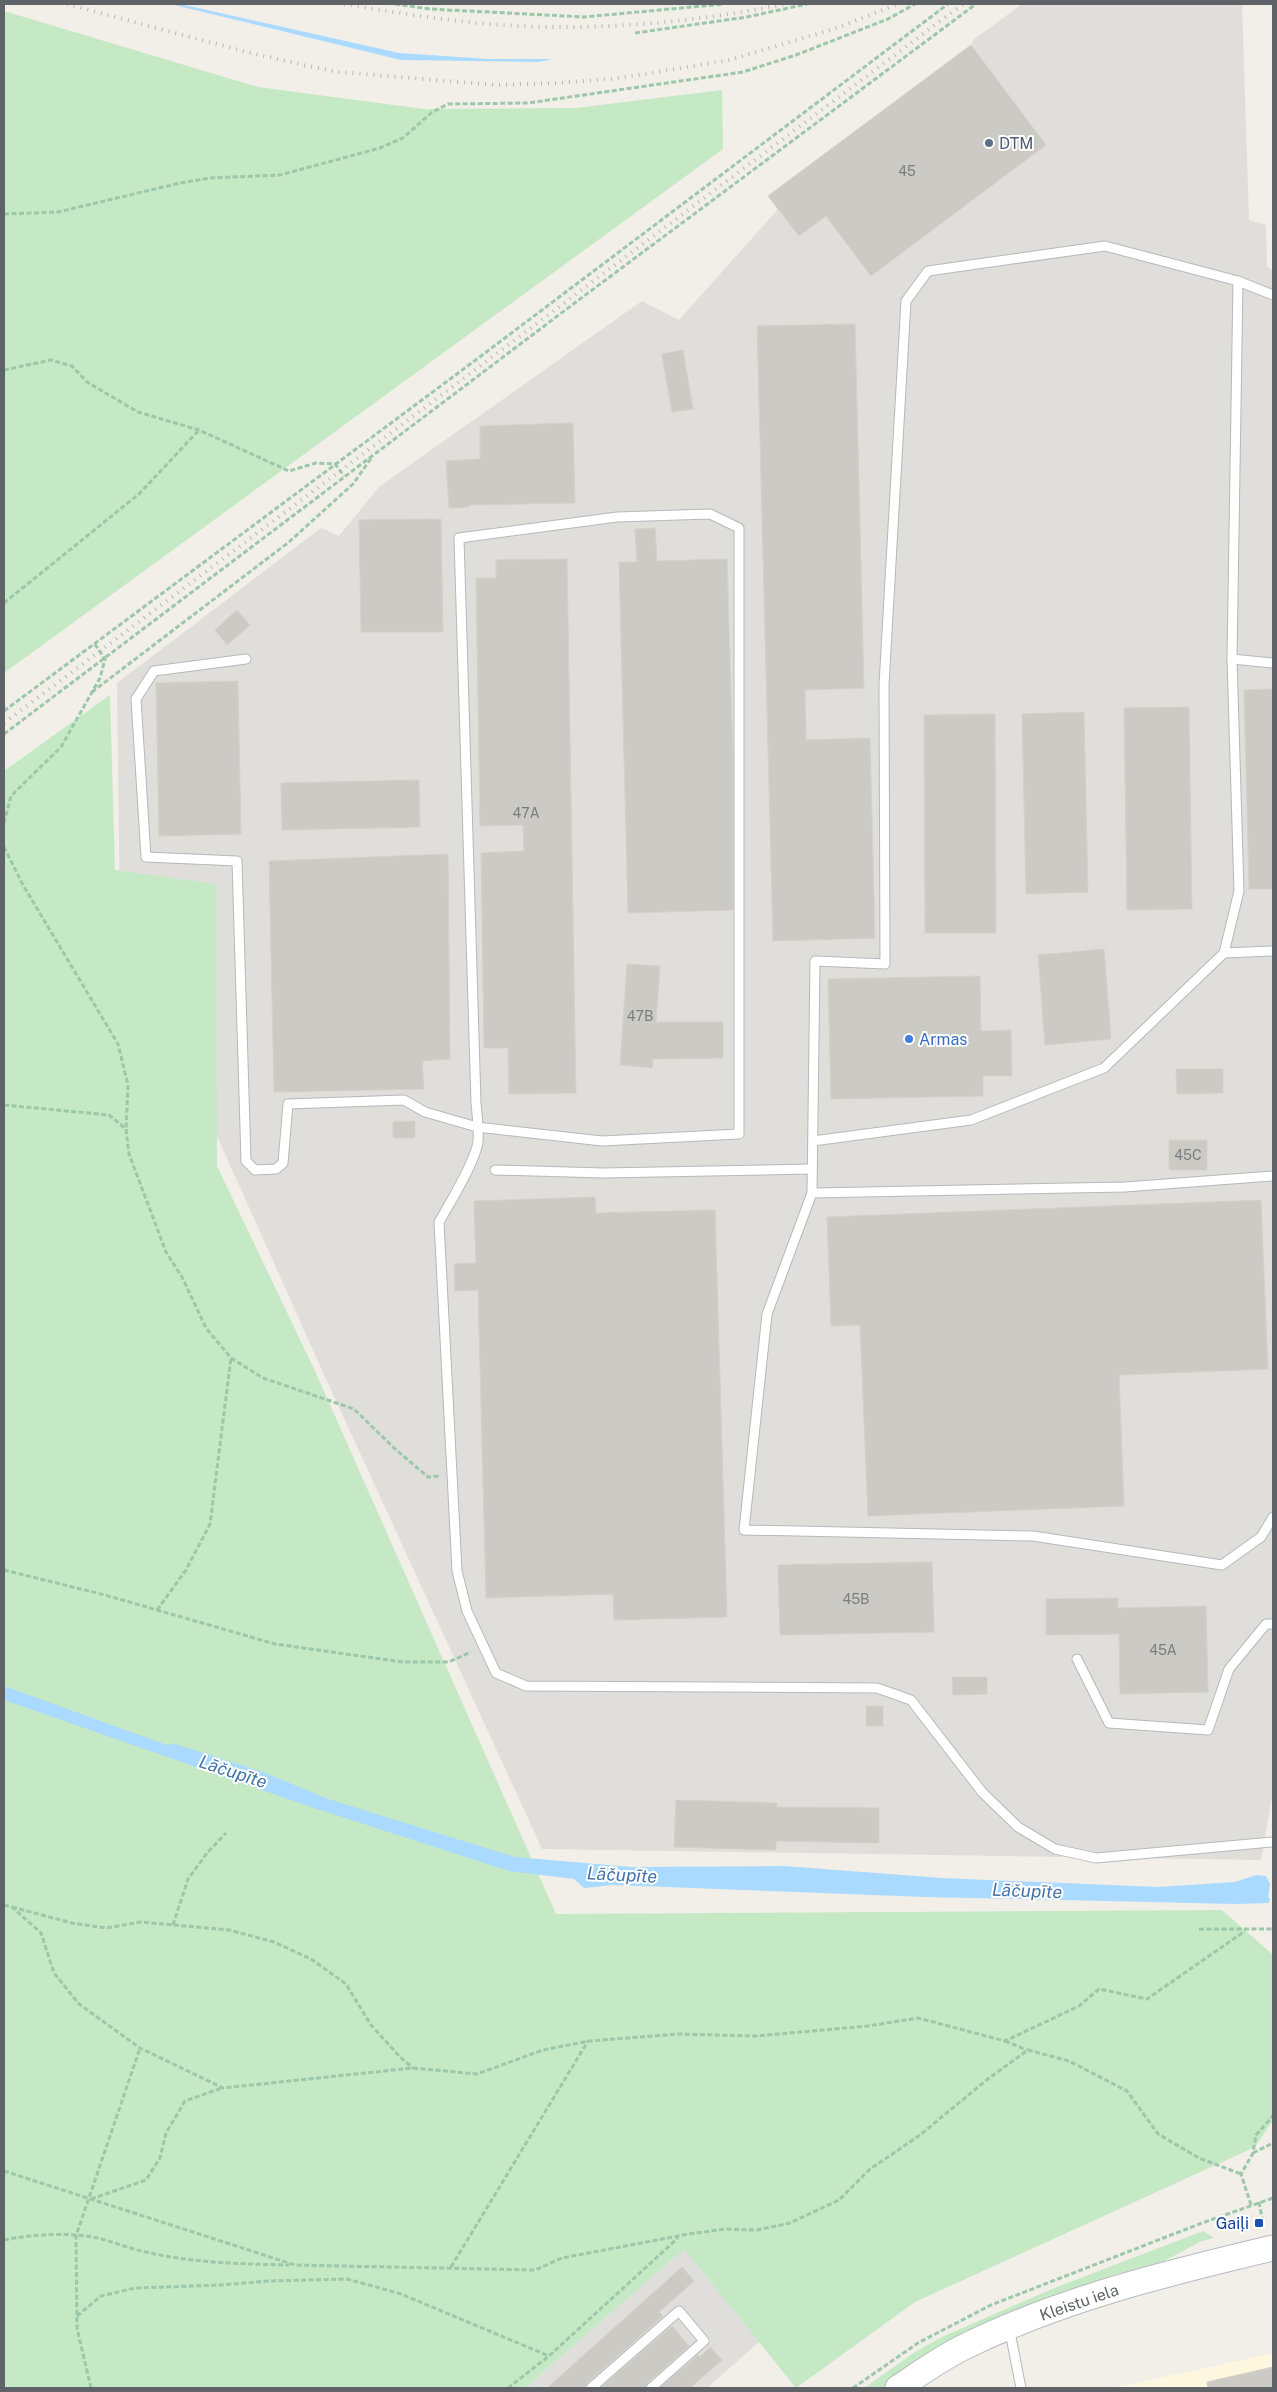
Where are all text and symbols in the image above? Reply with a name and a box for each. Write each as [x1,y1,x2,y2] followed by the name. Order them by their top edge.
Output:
[999,134,1033,153] place label: DTM
[983,137,995,149] marker: DTM
[898,163,916,179] house number: 45
[512,805,540,821] house number: 47A
[627,1008,653,1024] house number: 47B
[919,1030,967,1049] place label: Armas
[903,1033,915,1045] marker: Armas
[1174,1147,1202,1163] house number: 45C
[842,1591,870,1607] house number: 45B
[1149,1642,1177,1658] house number: 45A
[196,1751,270,1792] water label: Lāčupīte
[586,1862,658,1887] water label: Lāčupīte
[991,1879,1063,1902] water label: Lāčupīte
[1216,2214,1249,2233] place label: Gaiļi
[1253,2217,1265,2229] marker: Gaiļi
[1037,2280,1121,2325] street label: Kleistu iela

